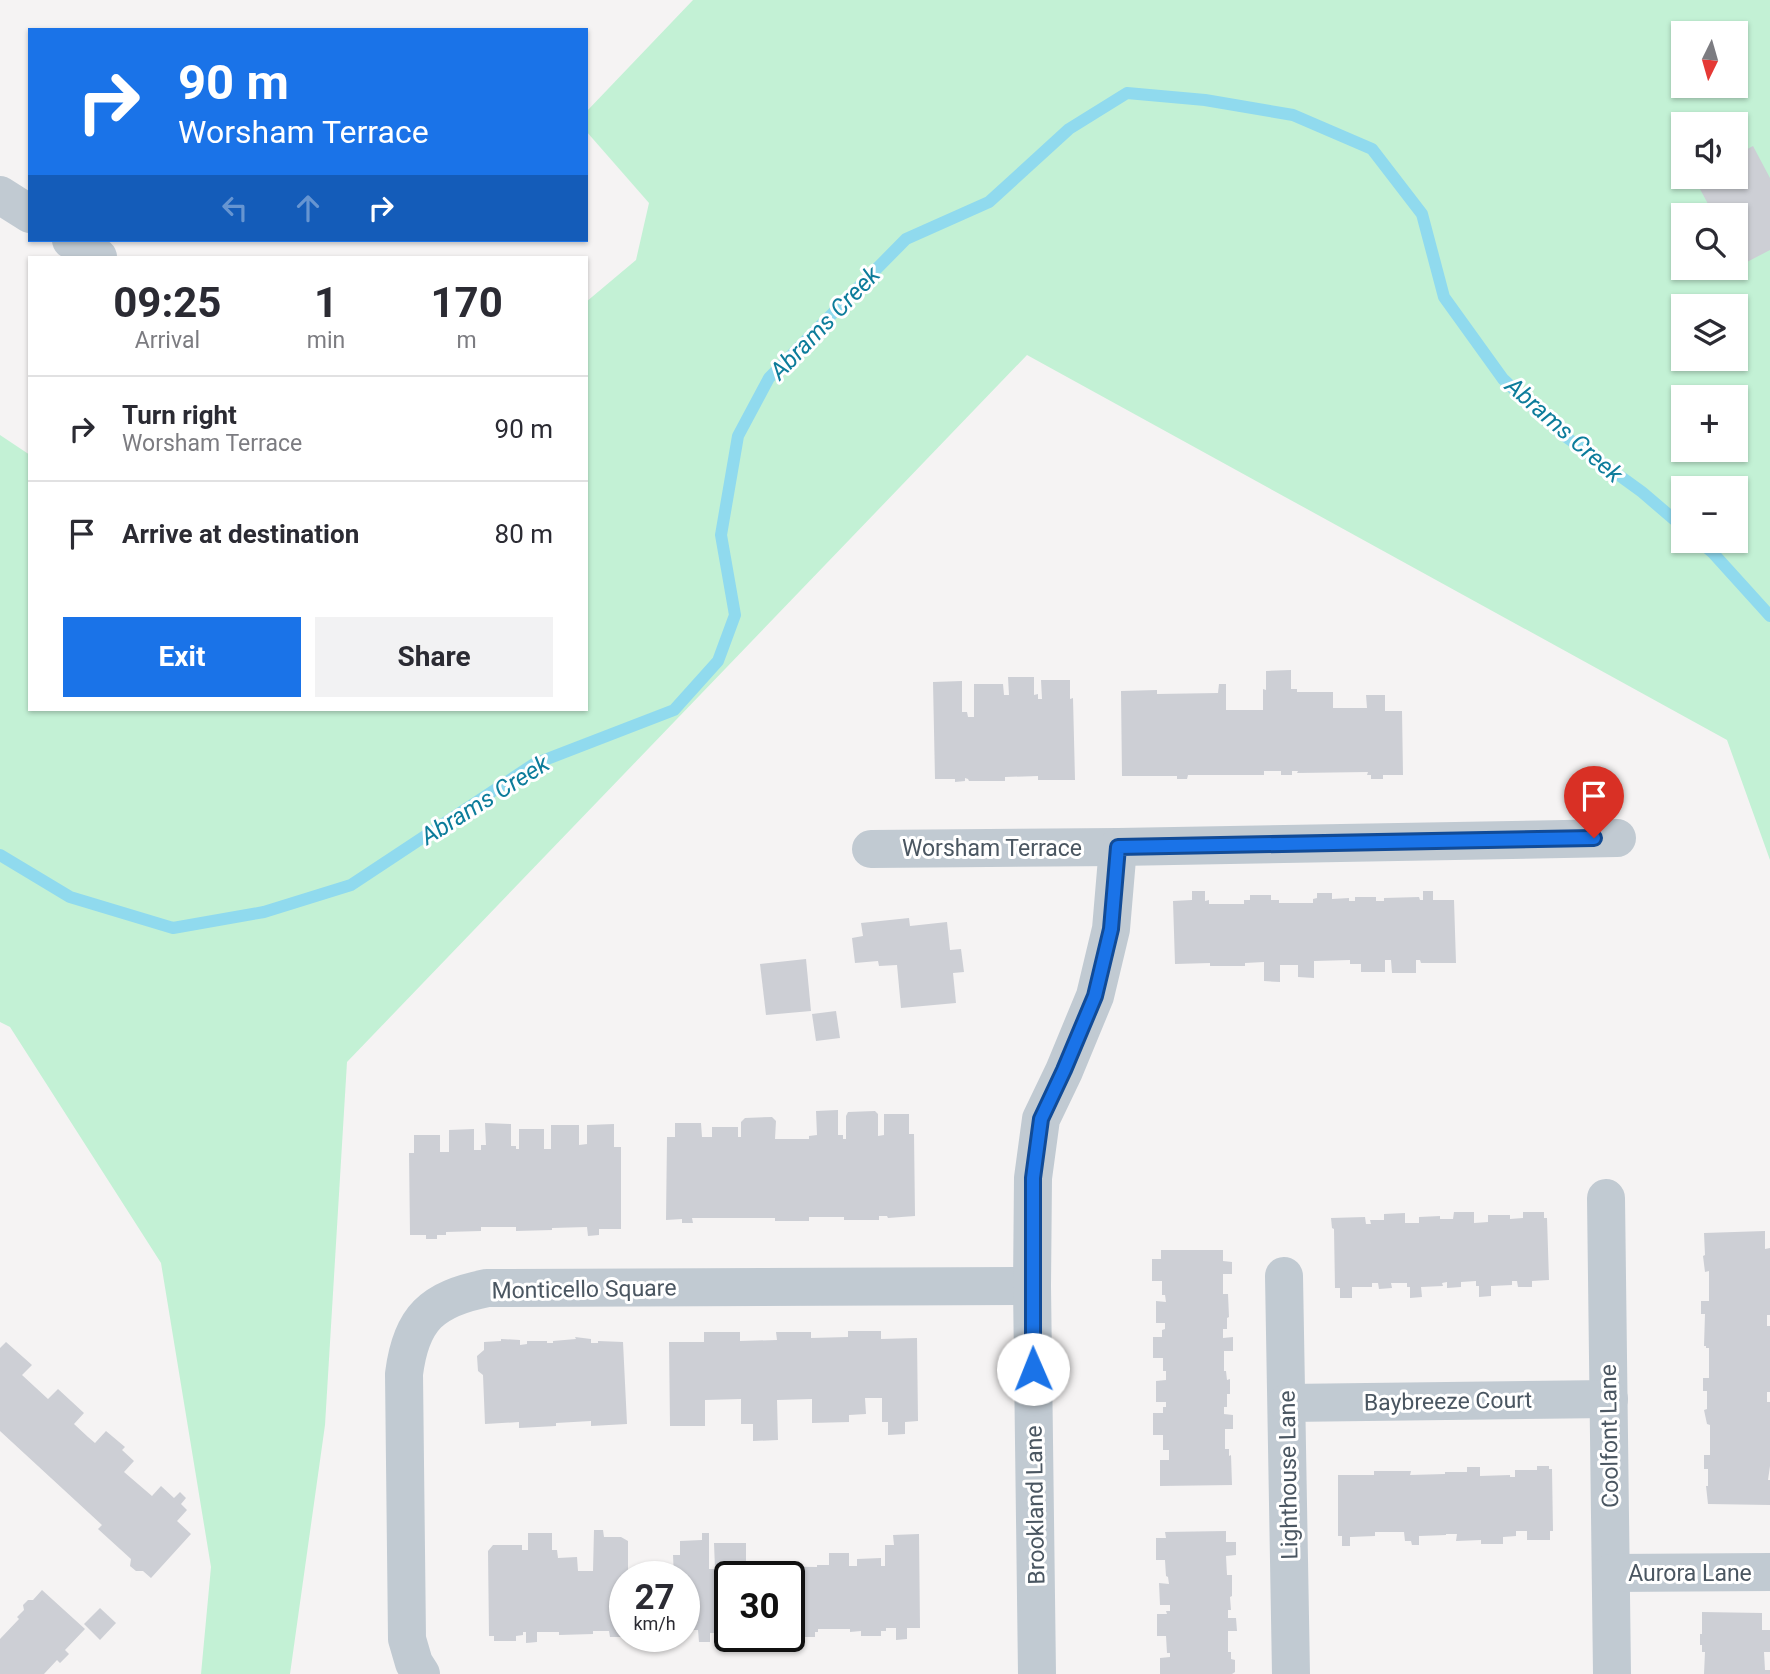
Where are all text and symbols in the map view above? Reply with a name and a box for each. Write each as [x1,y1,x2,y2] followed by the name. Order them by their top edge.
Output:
[1671,21,1748,98] north arrow
[1671,21,1748,553] map controls
[178,54,289,111] text: 90 m
[63,56,154,147] icon: right
[1671,112,1748,189] button: sound
[178,113,429,151] text: Worsham Terrace
[216,189,254,227] icon: left
[289,189,327,227] icon: ahead
[362,189,400,227] icon: right
[1671,203,1748,280] button: search
[764,260,887,386] water label: Abrams Creek
[113,278,221,327] text: 09:25
[314,278,338,327] text: 1
[430,278,503,327] text: 170
[1671,294,1748,371] button: layers
[135,327,200,354] text: Arrival
[307,327,345,354] text: min
[457,327,477,354] text: m
[1499,371,1629,489] water label: Abrams Creek
[1671,385,1748,462] button: +
[122,400,237,430] text: Turn right
[63,410,101,448] icon: right
[495,414,553,444] text: 90 m
[122,430,302,457] text: Worsham Terrace
[1671,476,1748,553] button: −
[63,515,101,553] icon: arrive
[122,519,359,549] text: Arrive at destination
[495,519,553,549] text: 80 m
[63,617,301,697] button: Exit
[315,617,553,697] button: Share
[415,749,555,851] water label: Abrams Creek
[1564,766,1624,838] pin
[1575,777,1613,815] icon: arrive
[902,835,1082,862] street label: Worsham Terrace
[491,1274,677,1305] street label: Monticello Square
[996,1332,1070,1406] position arrow
[1595,1364,1624,1508] street label: Coolfont Lane
[1364,1387,1532,1416] street label: Baybreeze Court
[1274,1390,1303,1560] street label: Lighthouse Lane
[1021,1425,1050,1585] street label: Brookland Lane
[1628,1560,1752,1587] street label: Aurora Lane
[714,1561,805,1652] speed limit sign: 30
[634,1577,675,1618] text: 27
[633,1613,676,1634] text: km/h

